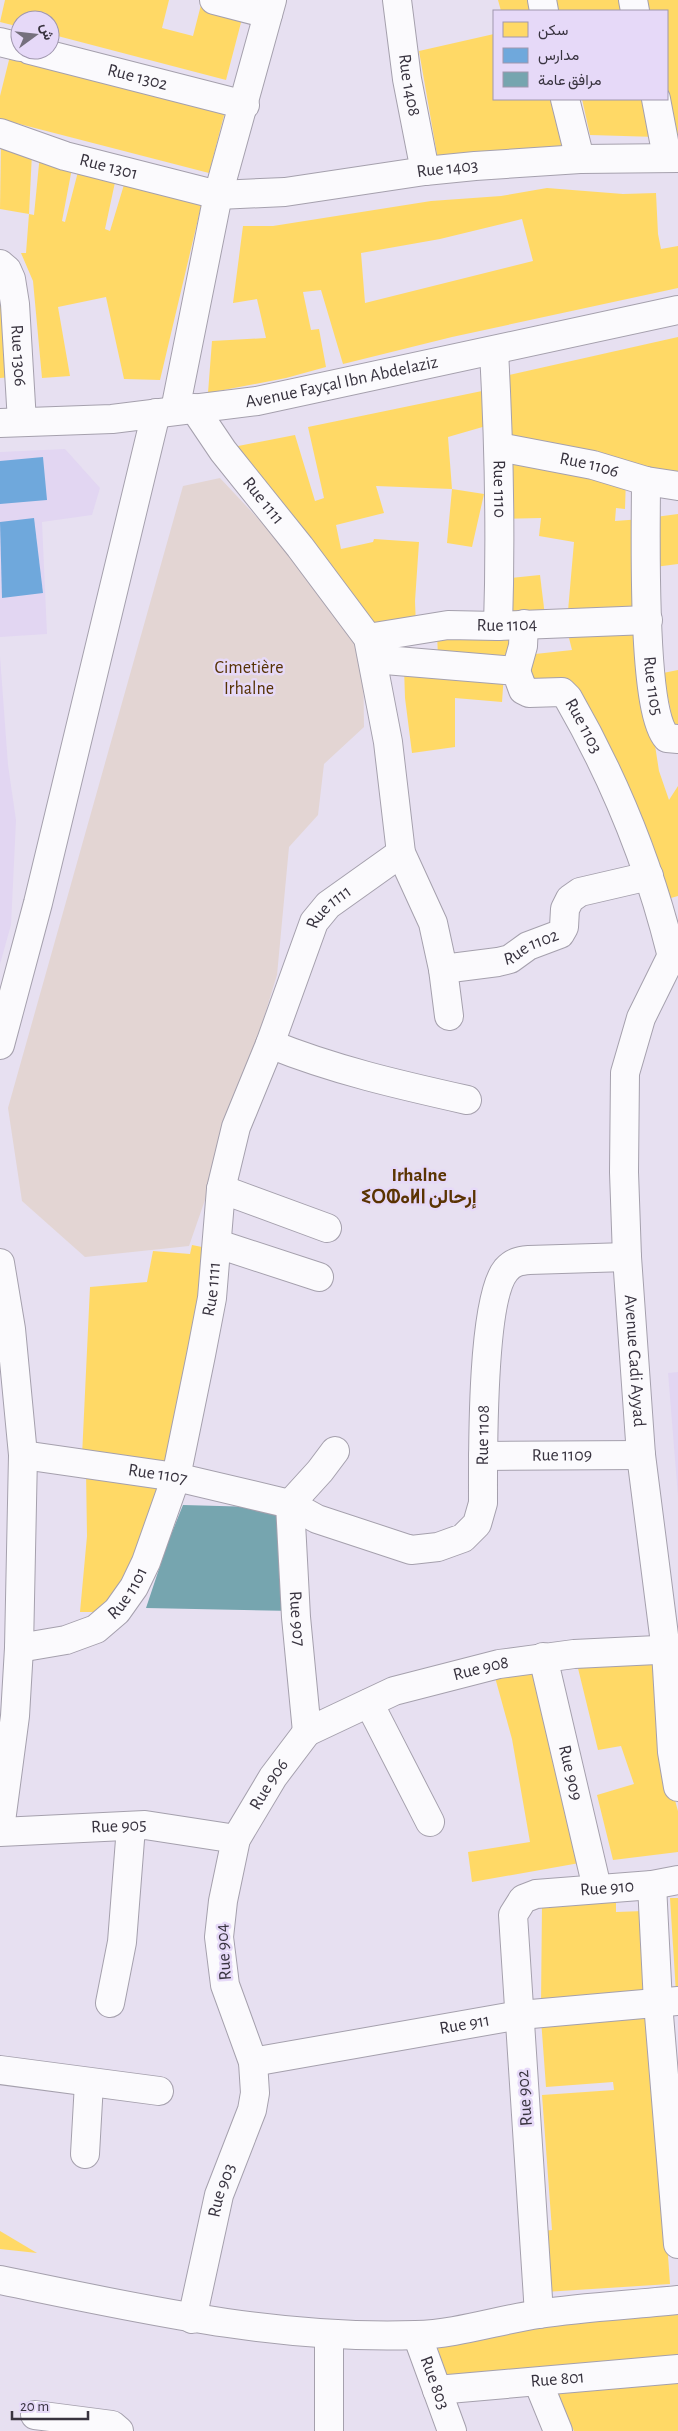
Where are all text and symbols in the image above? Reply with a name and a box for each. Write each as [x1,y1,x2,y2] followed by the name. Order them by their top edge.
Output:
[10,10,60,60] north arrow
[493,10,668,100] legend
[37,22,56,42] text: ش
[538,23,568,40] text: سكن
[538,48,579,65] text: مدارس
[395,53,423,118] street label: Rue 1408
[106,61,170,94] street label: Rue 1302
[538,73,601,90] text: مرافق عامة
[78,151,140,183] street label: Rue 1301
[415,157,479,181] street label: Rue 1403
[7,324,29,387] street label: Rue 1306
[245,353,440,411] street label: Avenue Fayçal Ibn Abdelaziz
[558,450,621,481] street label: Rue 1106
[489,460,508,518] street label: Rue 1110
[239,474,287,528] street label: Rue 1111
[476,615,538,635] street label: Rue 1104
[640,656,666,717] street label: Rue 1105
[215,659,283,698] park label: Cimetière Irhalne
[561,696,605,756] street label: Rue 1103
[303,882,355,931] street label: Rue 1111
[502,926,561,969] street label: Rue 1102
[361,1166,477,1209] district label: Irhalne ⵉⵔⵀⴰⵍⵏ إرحالن
[200,1261,224,1318] street label: Rue 1111
[621,1294,648,1428] street label: Avenue Cadi Ayyad
[474,1404,493,1465] street label: Rue 1108
[532,1446,592,1465] street label: Rue 1109
[127,1461,189,1488] street label: Rue 1107
[105,1565,151,1623] street label: Rue 1101
[286,1591,308,1647] street label: Rue 907
[451,1654,510,1684] street label: Rue 908
[555,1743,585,1802] street label: Rue 909
[246,1756,292,1813] street label: Rue 906
[91,1816,147,1837] street label: Rue 905
[579,1877,635,1900] street label: Rue 910
[213,1923,235,1981] street label: Rue 904
[438,2011,491,2038] street label: Rue 911
[514,2069,536,2127] street label: Rue 902
[205,2161,239,2219] street label: Rue 903
[416,2354,452,2412] street label: Rue 803
[530,2368,585,2391] street label: Rue 801
[12,2388,89,2420] scale bar
[20,2399,49,2414] text: 20 m

